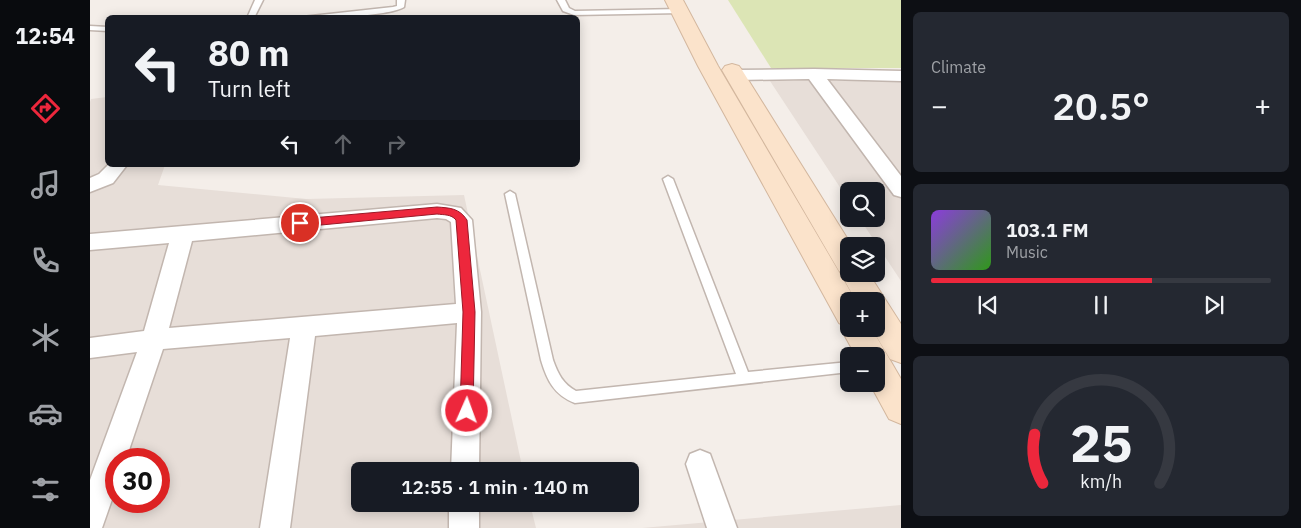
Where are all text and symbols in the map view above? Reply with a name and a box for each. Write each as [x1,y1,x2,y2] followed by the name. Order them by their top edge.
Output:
[15,21,75,50] text: 12:54
[208,30,290,76] text: 80 m
[125,35,190,100] icon: left
[931,57,986,77] text: Climate
[208,74,291,103] text: Turn left
[1052,81,1150,130] text: 20.5°
[931,87,948,124] text: −
[1254,87,1271,124] text: +
[28,91,63,126] icon: directions
[276,130,304,158] icon: left
[329,130,357,158] icon: ahead
[382,130,410,158] icon: right
[28,167,63,202] icon: music
[840,182,885,392] map controls
[840,182,885,227] button: search
[279,202,321,244] pin
[286,209,314,237] icon: arrive
[1006,218,1089,242] text: 103.1 FM
[840,237,885,282] button: layers
[1006,242,1048,262] text: Music
[28,243,63,278] icon: phone
[974,291,1002,319] icon: previous
[1087,291,1115,319] icon: pause
[1200,291,1228,319] icon: next
[840,292,885,337] button: +
[28,320,63,355] icon: climate
[840,347,885,392] button: −
[440,384,492,436] position arrow
[28,396,63,431] icon: car
[1070,409,1132,476] text: 25
[105,448,170,513] speed limit sign: 30
[1080,470,1122,493] text: km/h
[28,472,63,507] icon: filters
[401,475,589,499] text: 12:55 · 1 min · 140 m

